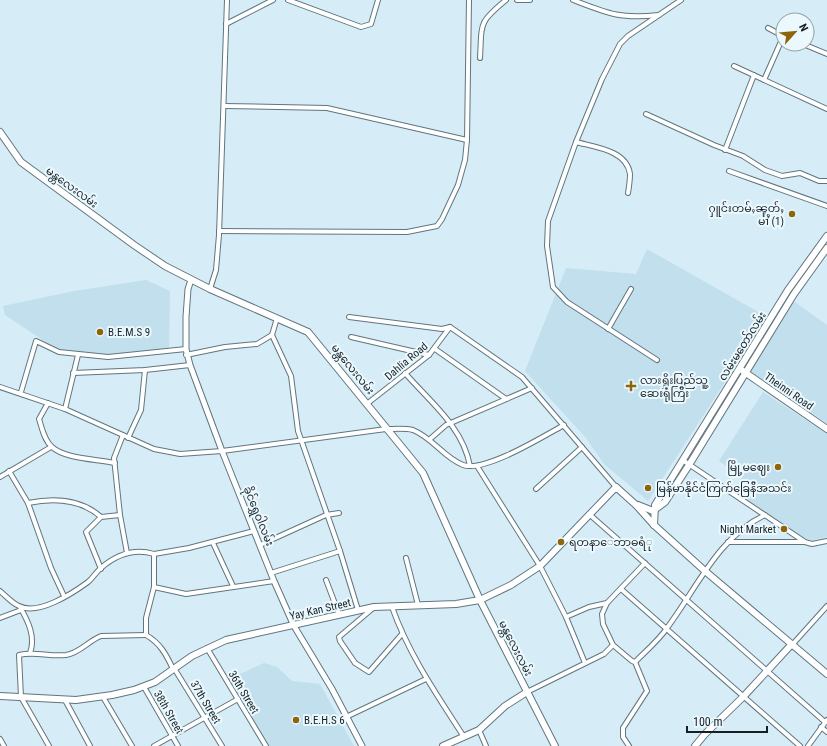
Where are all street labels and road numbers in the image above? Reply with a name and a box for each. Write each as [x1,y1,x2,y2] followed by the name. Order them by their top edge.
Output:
[42,163,101,212] street label: မန္တလေးလမ်း
[715,309,769,383] street label: လမ်းမတော်လမ်း
[382,340,430,383] street label: Dahlia Road
[327,341,378,399] street label: မန္တလေးလမ်း
[762,370,816,413] street label: Theinni Road
[239,484,277,549] street label: ခိုင်ရွှေဝါလမ်း
[288,596,352,623] street label: Yay Kan Street
[494,618,536,679] street label: မန္တလေးလမ်း
[226,668,261,716] street label: 36th Street
[188,678,223,726] street label: 37th Street
[151,688,186,736] street label: 38th Street

